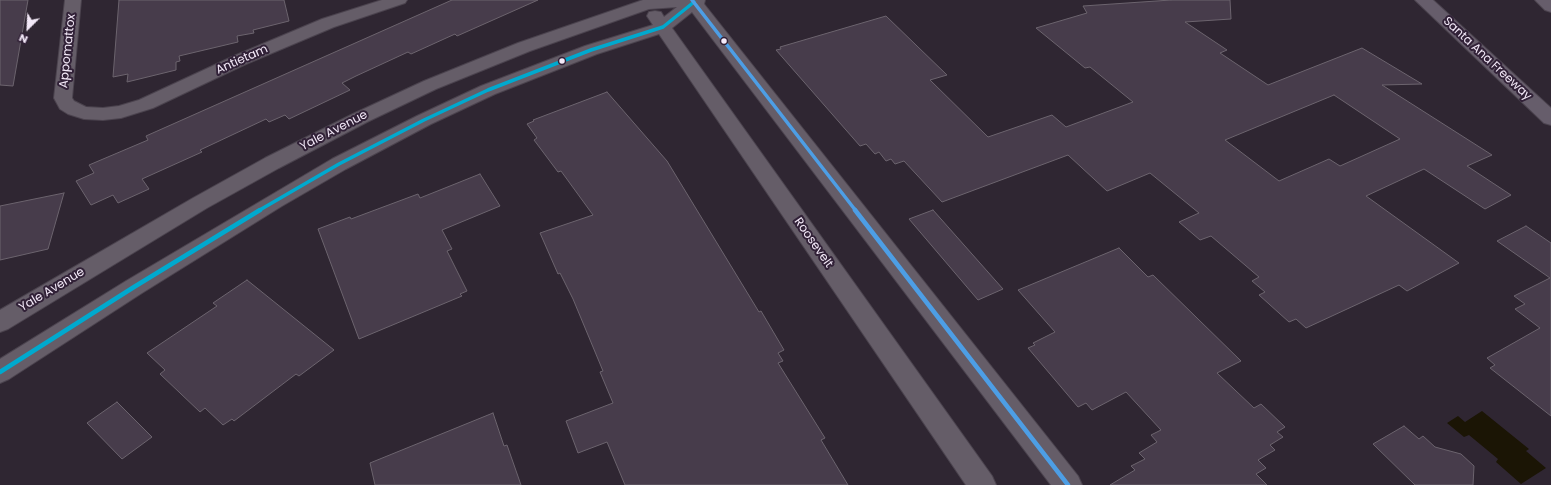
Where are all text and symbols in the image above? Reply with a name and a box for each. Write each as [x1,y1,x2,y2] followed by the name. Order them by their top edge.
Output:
[8,8,48,48] north arrow
[57,13,79,89] street label: Appomattox
[1440,14,1534,104] street label: Santa Ana Freeway
[16,30,30,48] text: N
[719,36,729,46] unlabelled marker
[214,42,270,78] street label: Antietam
[557,56,567,66] unlabelled marker
[298,108,370,154] street label: Yale Avenue
[791,215,835,271] street label: Roosevelt
[17,265,87,315] street label: Yale Avenue

